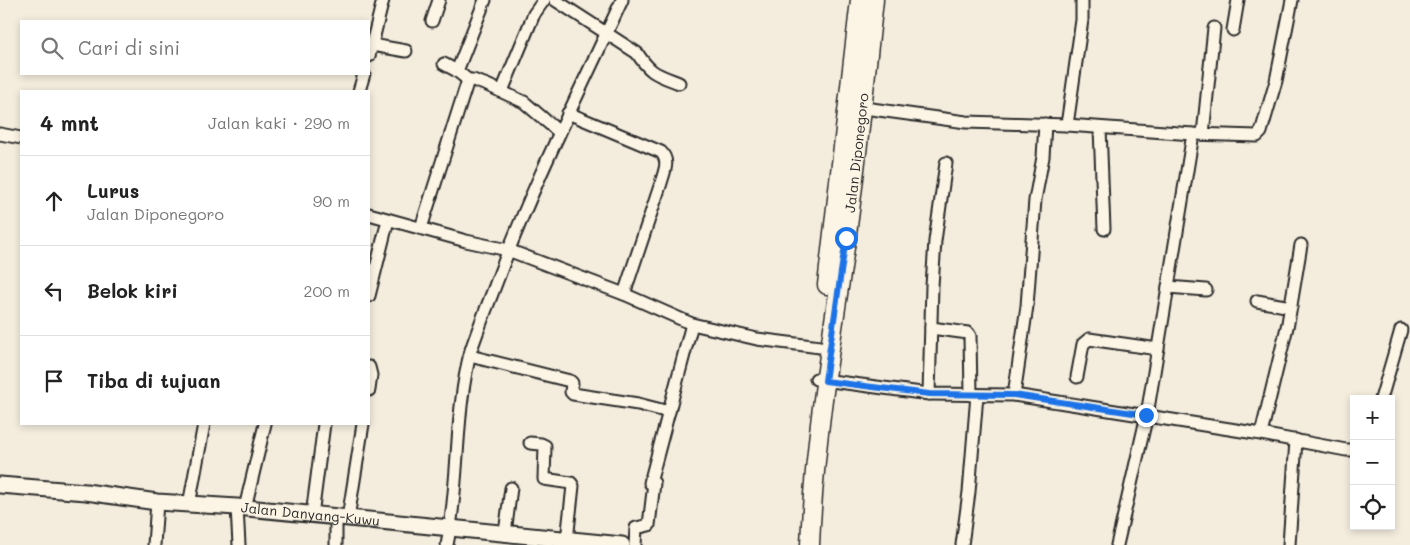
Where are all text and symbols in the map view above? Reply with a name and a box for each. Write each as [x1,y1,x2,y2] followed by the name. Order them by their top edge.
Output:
[20,20,370,75] search box
[38,34,66,62] icon: search
[78,35,180,60] text: Cari di sini
[840,92,873,214] street label: Jalan Diponegoro
[40,109,99,136] text: 4 mnt
[208,112,350,133] text: Jalan kaki · 290 m
[87,178,139,203] text: Lurus
[40,187,68,215] icon: ahead
[313,190,350,211] text: 90 m
[87,203,224,224] text: Jalan Diponegoro
[835,227,858,250] route start
[40,277,68,305] icon: left
[87,278,178,303] text: Belok kiri
[303,280,350,301] text: 200 m
[40,367,68,395] icon: arrive
[87,368,220,393] text: Tiba di tujuan
[1350,395,1395,530] map controls
[1350,395,1395,440] button: +
[1135,404,1158,427] route end
[1350,440,1395,485] button: −
[1350,485,1395,530] button: locate
[240,497,381,530] street label: Jalan Danyang-Kuwu

